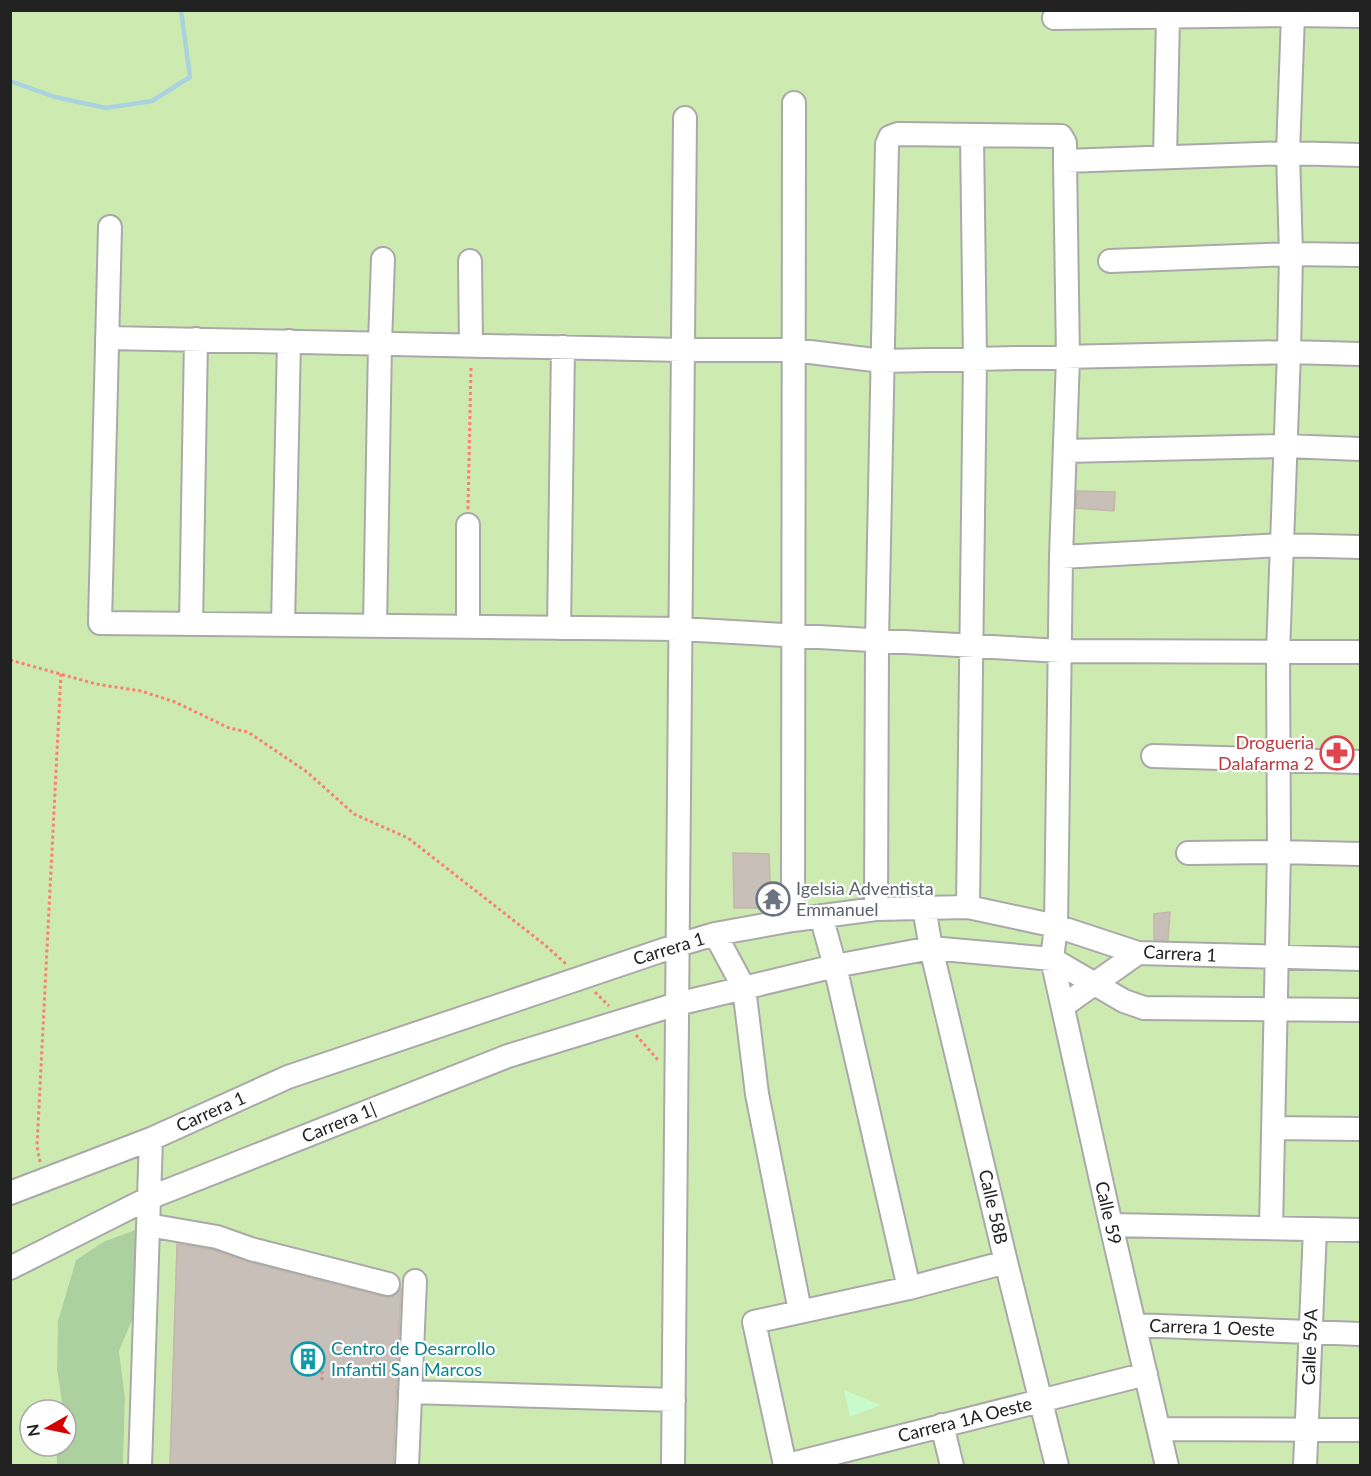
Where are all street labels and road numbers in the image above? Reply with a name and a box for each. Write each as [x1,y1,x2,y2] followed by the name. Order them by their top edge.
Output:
[630,927,707,969] street label: Carrera 1
[1143,940,1217,966] street label: Carrera 1
[172,1086,249,1136] street label: Carrera 1
[298,1097,379,1147] street label: Carrera 1|
[975,1167,1013,1246] street label: Calle 58B
[1091,1179,1127,1247] street label: Calle 59
[1297,1307,1321,1386] street label: Calle 59A
[1149,1314,1275,1340] street label: Carrera 1 Oeste
[895,1392,1034,1446] street label: Carrera 1A Oeste

